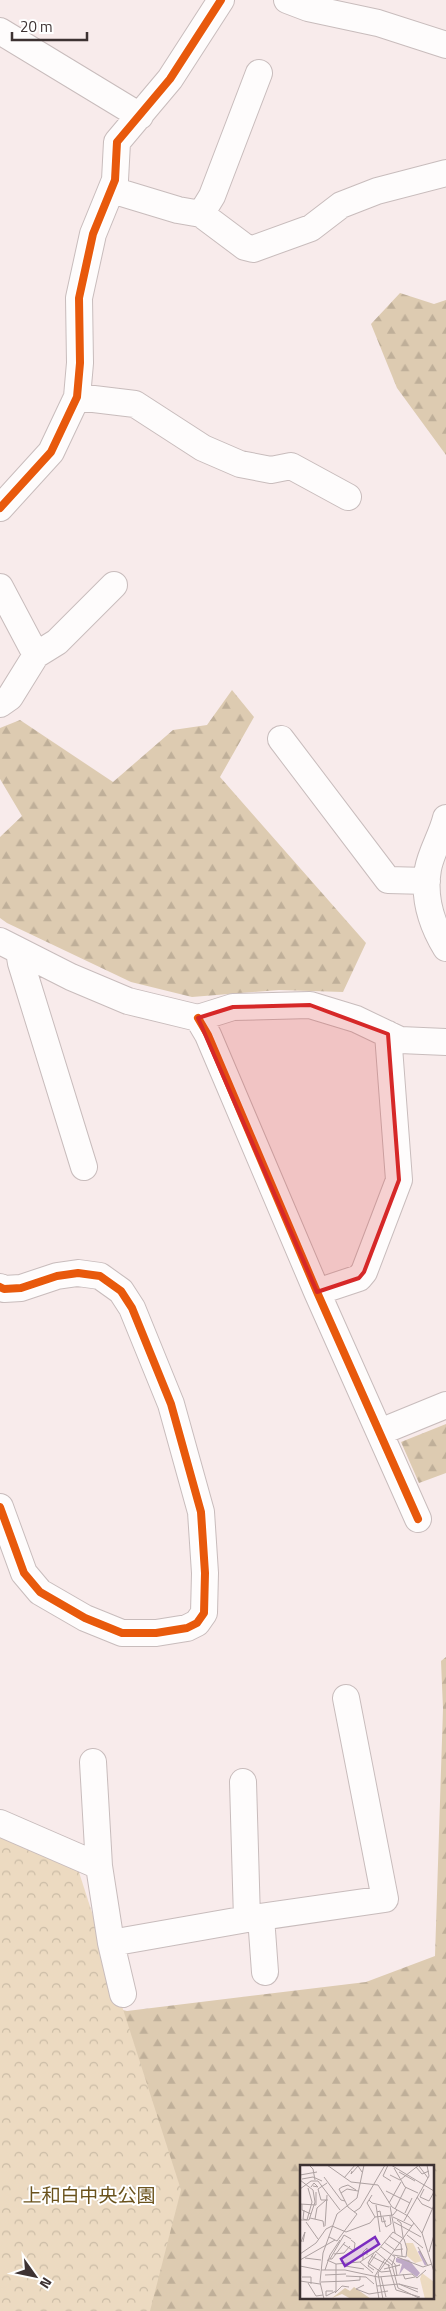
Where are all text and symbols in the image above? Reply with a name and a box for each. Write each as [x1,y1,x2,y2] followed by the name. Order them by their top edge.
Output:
[12,10,88,42] scale bar
[20,15,53,38] text: 20 m
[300,2165,434,2298] inset map
[22,2180,156,2209] park label: 上和白中央公園
[10,2251,60,2301] north arrow
[35,2274,58,2293] text: N

